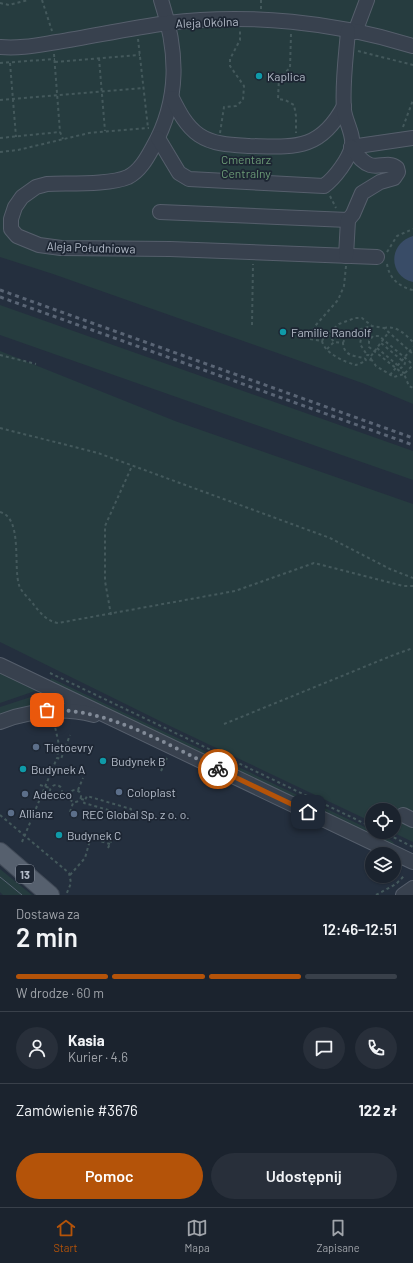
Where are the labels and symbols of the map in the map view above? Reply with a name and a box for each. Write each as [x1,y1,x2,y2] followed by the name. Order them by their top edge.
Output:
[175,14,239,30] street label: Aleja Okólna
[267,69,305,83] place label: Kaplica
[254,71,264,81] marker: Kaplica
[221,152,271,180] park label: Cmentarz Centralny
[46,238,136,256] street label: Aleja Południowa
[291,325,371,339] place label: Familie Randolf
[278,327,288,337] marker: Familie Randolf
[30,693,64,727] pin
[44,740,93,754] place label: Tietoevry
[31,742,41,752] marker: Tietoevry
[198,749,238,789] courier
[111,754,166,768] place label: Budynek B
[98,756,108,766] marker: Budynek B
[31,762,85,776] place label: Budynek A
[18,764,28,774] marker: Budynek A
[127,785,176,799] place label: Coloplast
[33,787,72,801] place label: Adecco
[114,787,124,797] marker: Coloplast
[20,789,30,799] marker: Adecco
[291,795,325,829] pin
[19,806,53,820] place label: Allianz
[82,807,190,821] place label: REC Global Sp. z o. o.
[6,808,16,818] marker: Allianz
[69,809,79,819] marker: REC Global Sp. z o. o.
[67,828,121,842] place label: Budynek C
[54,830,64,840] marker: Budynek C
[16,865,34,883] road number: 13

